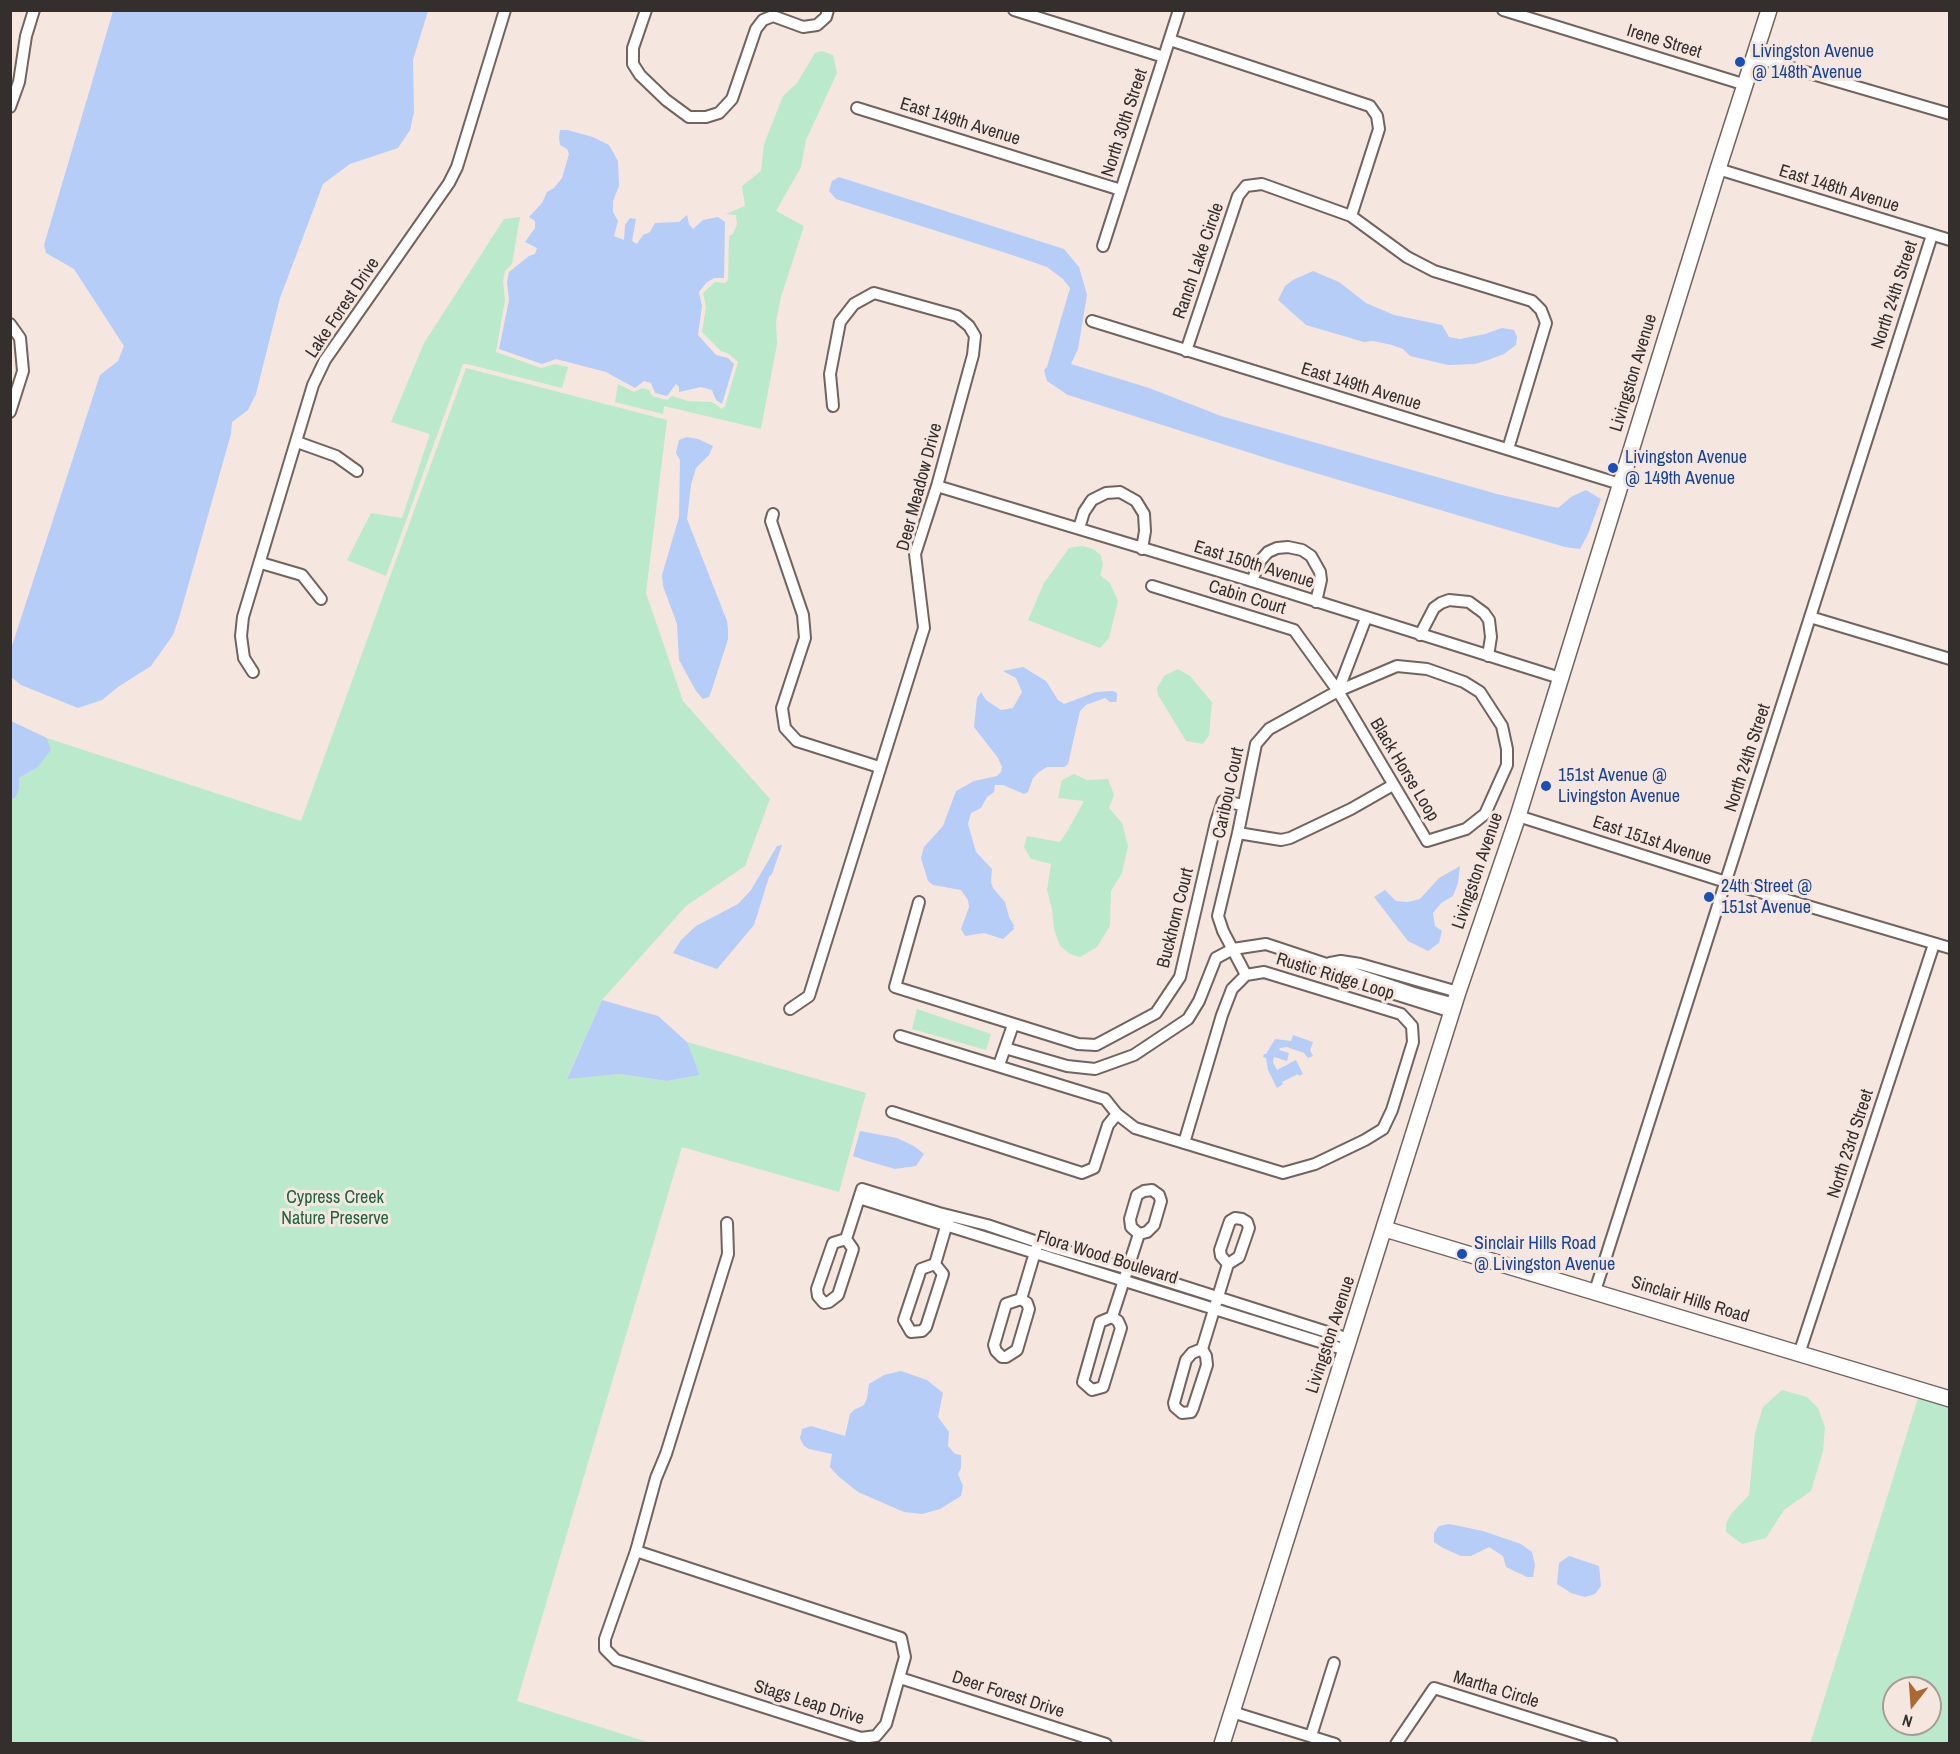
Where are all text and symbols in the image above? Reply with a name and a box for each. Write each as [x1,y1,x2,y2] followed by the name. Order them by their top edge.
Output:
[1624,20,1704,64] street label: Irene Street
[1752,41,1874,84] place label: Livingston Avenue @ 148th Avenue
[1733,55,1747,69] marker: Livingston Avenue @ 148th Avenue
[1097,66,1153,180] street label: North 30th Street
[897,93,1023,151] street label: East 149th Avenue
[1776,160,1902,218] street label: East 148th Avenue
[1169,200,1229,322] street label: Ranch Lake Circle
[1867,238,1923,352] street label: North 24th Street
[301,254,385,362] street label: Lake Forest Drive
[1606,311,1662,435] street label: Livingston Avenue
[1298,358,1424,416] street label: East 149th Avenue
[893,421,947,553] street label: Deer Meadow Drive
[1625,447,1747,490] place label: Livingston Avenue @ 149th Avenue
[1606,461,1620,475] marker: Livingston Avenue @ 149th Avenue
[1191,536,1317,594] street label: East 150th Avenue
[1206,576,1288,620] street label: Cabin Court
[1720,701,1776,815] street label: North 24th Street
[1365,715,1443,825] street label: Black Horse Loop
[1209,745,1249,841] street label: Caribou Court
[1558,765,1680,808] place label: 151st Avenue @ Livingston Avenue
[1539,779,1553,793] marker: 151st Avenue @ Livingston Avenue
[1448,810,1508,932] street label: Livingston Avenue
[1590,812,1714,870] street label: East 151st Avenue
[1153,866,1199,970] street label: Buckhorn Court
[1721,876,1812,918] place label: 24th Street @ 151st Avenue
[1702,890,1716,904] marker: 24th Street @ 151st Avenue
[1273,949,1397,1005] street label: Rustic Ridge Loop
[1823,1087,1879,1201] street label: North 23rd Street
[281,1187,389,1230] park label: Cypress Creek Nature Preserve
[1034,1226,1180,1290] street label: Flora Wood Boulevard
[1474,1233,1615,1276] place label: Sinclair Hills Road @ Livingston Avenue
[1455,1247,1469,1261] marker: Sinclair Hills Road @ Livingston Avenue
[1628,1272,1752,1328] street label: Sinclair Hills Road
[1302,1274,1360,1396] street label: Livingston Avenue
[949,1667,1067,1723] street label: Deer Forest Drive
[1450,1667,1542,1713] street label: Martha Circle
[751,1676,867,1730] street label: Stags Leap Drive
[1882,1676,1942,1736] north arrow
[1900,1709,1915,1733] text: N

